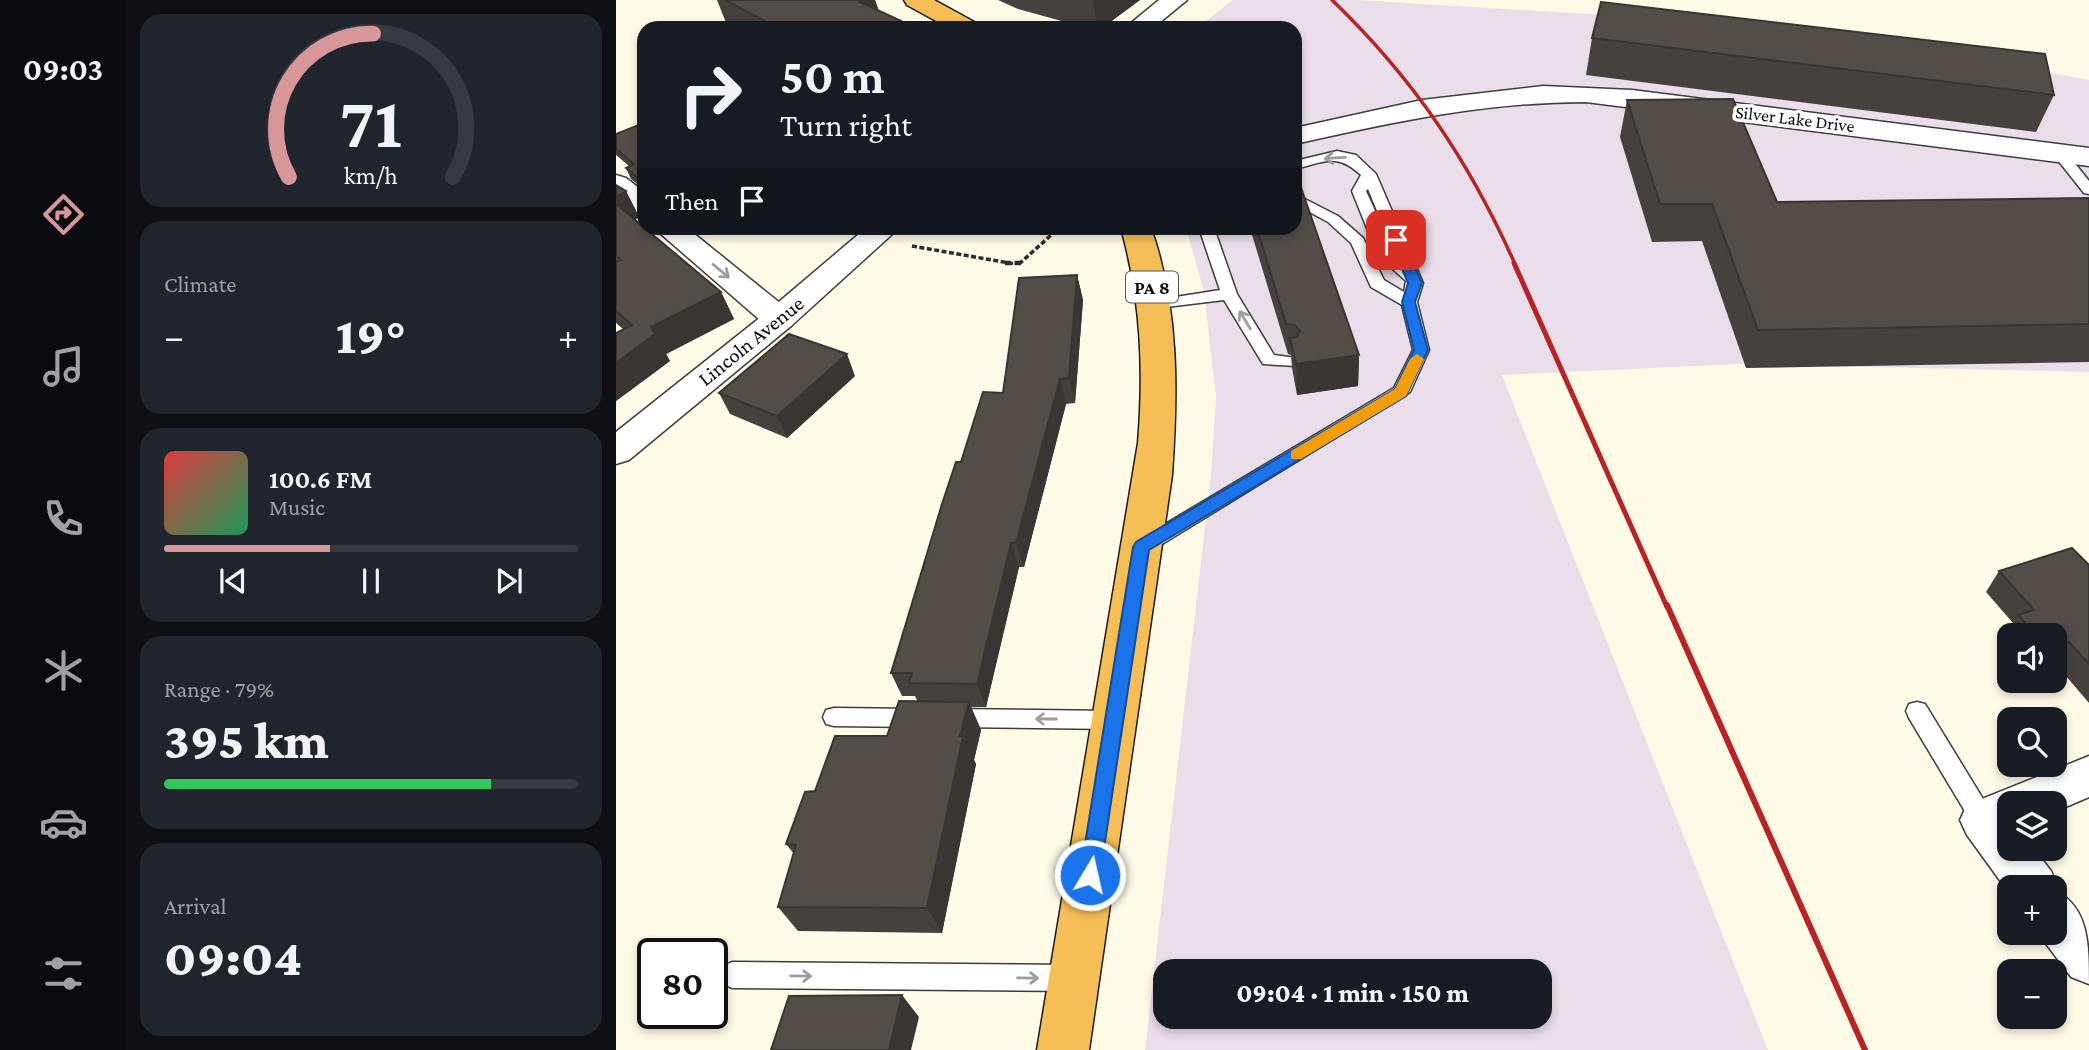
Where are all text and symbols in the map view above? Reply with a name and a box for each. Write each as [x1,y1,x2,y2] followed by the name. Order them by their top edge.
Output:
[665,49,756,140] icon: right
[780,49,885,104] text: 50 m
[23,51,103,87] text: 09:03
[340,82,402,163] text: 71
[1734,102,1856,136] street label: Silver Lake Drive
[780,107,912,143] text: Turn right
[1324,151,1347,164] one-way arrow
[344,161,398,188] text: km/h
[733,182,771,220] icon: arrive
[665,187,719,216] text: Then
[39,190,88,239] icon: directions
[1366,210,1426,270] pin
[1377,221,1415,259] icon: arrive
[712,263,730,279] one-way arrow
[164,271,236,297] text: Climate
[1126,272,1178,302] road number: PA 8
[693,291,809,391] street label: Lincoln Avenue
[336,306,406,364] text: 19°
[1237,311,1251,331] one-way arrow
[164,315,184,357] text: −
[558,315,578,357] text: +
[39,342,88,391] icon: music
[269,465,372,494] text: 100.6 FM
[39,494,88,543] icon: phone
[269,494,325,520] text: Music
[214,562,252,600] icon: previous
[352,562,390,600] icon: pause
[490,562,528,600] icon: next
[1997,623,2067,1029] map controls
[1997,623,2067,693] button: sound
[39,646,88,695] icon: climate
[164,676,274,702] text: Range · 79%
[1997,707,2067,777] button: search
[164,711,328,769] text: 395 km
[1035,712,1058,726] one-way arrow
[1997,791,2067,861] button: layers
[39,798,88,847] icon: car
[1053,838,1127,912] position arrow
[1997,875,2067,945] button: +
[164,893,227,919] text: Arrival
[164,928,302,986] text: 09:04
[637,938,728,1029] speed limit sign: 80
[39,949,88,998] icon: filters
[1997,959,2067,1029] button: −
[789,969,812,982] one-way arrow
[1016,971,1039,985] one-way arrow
[1236,979,1469,1008] text: 09:04 · 1 min · 150 m

